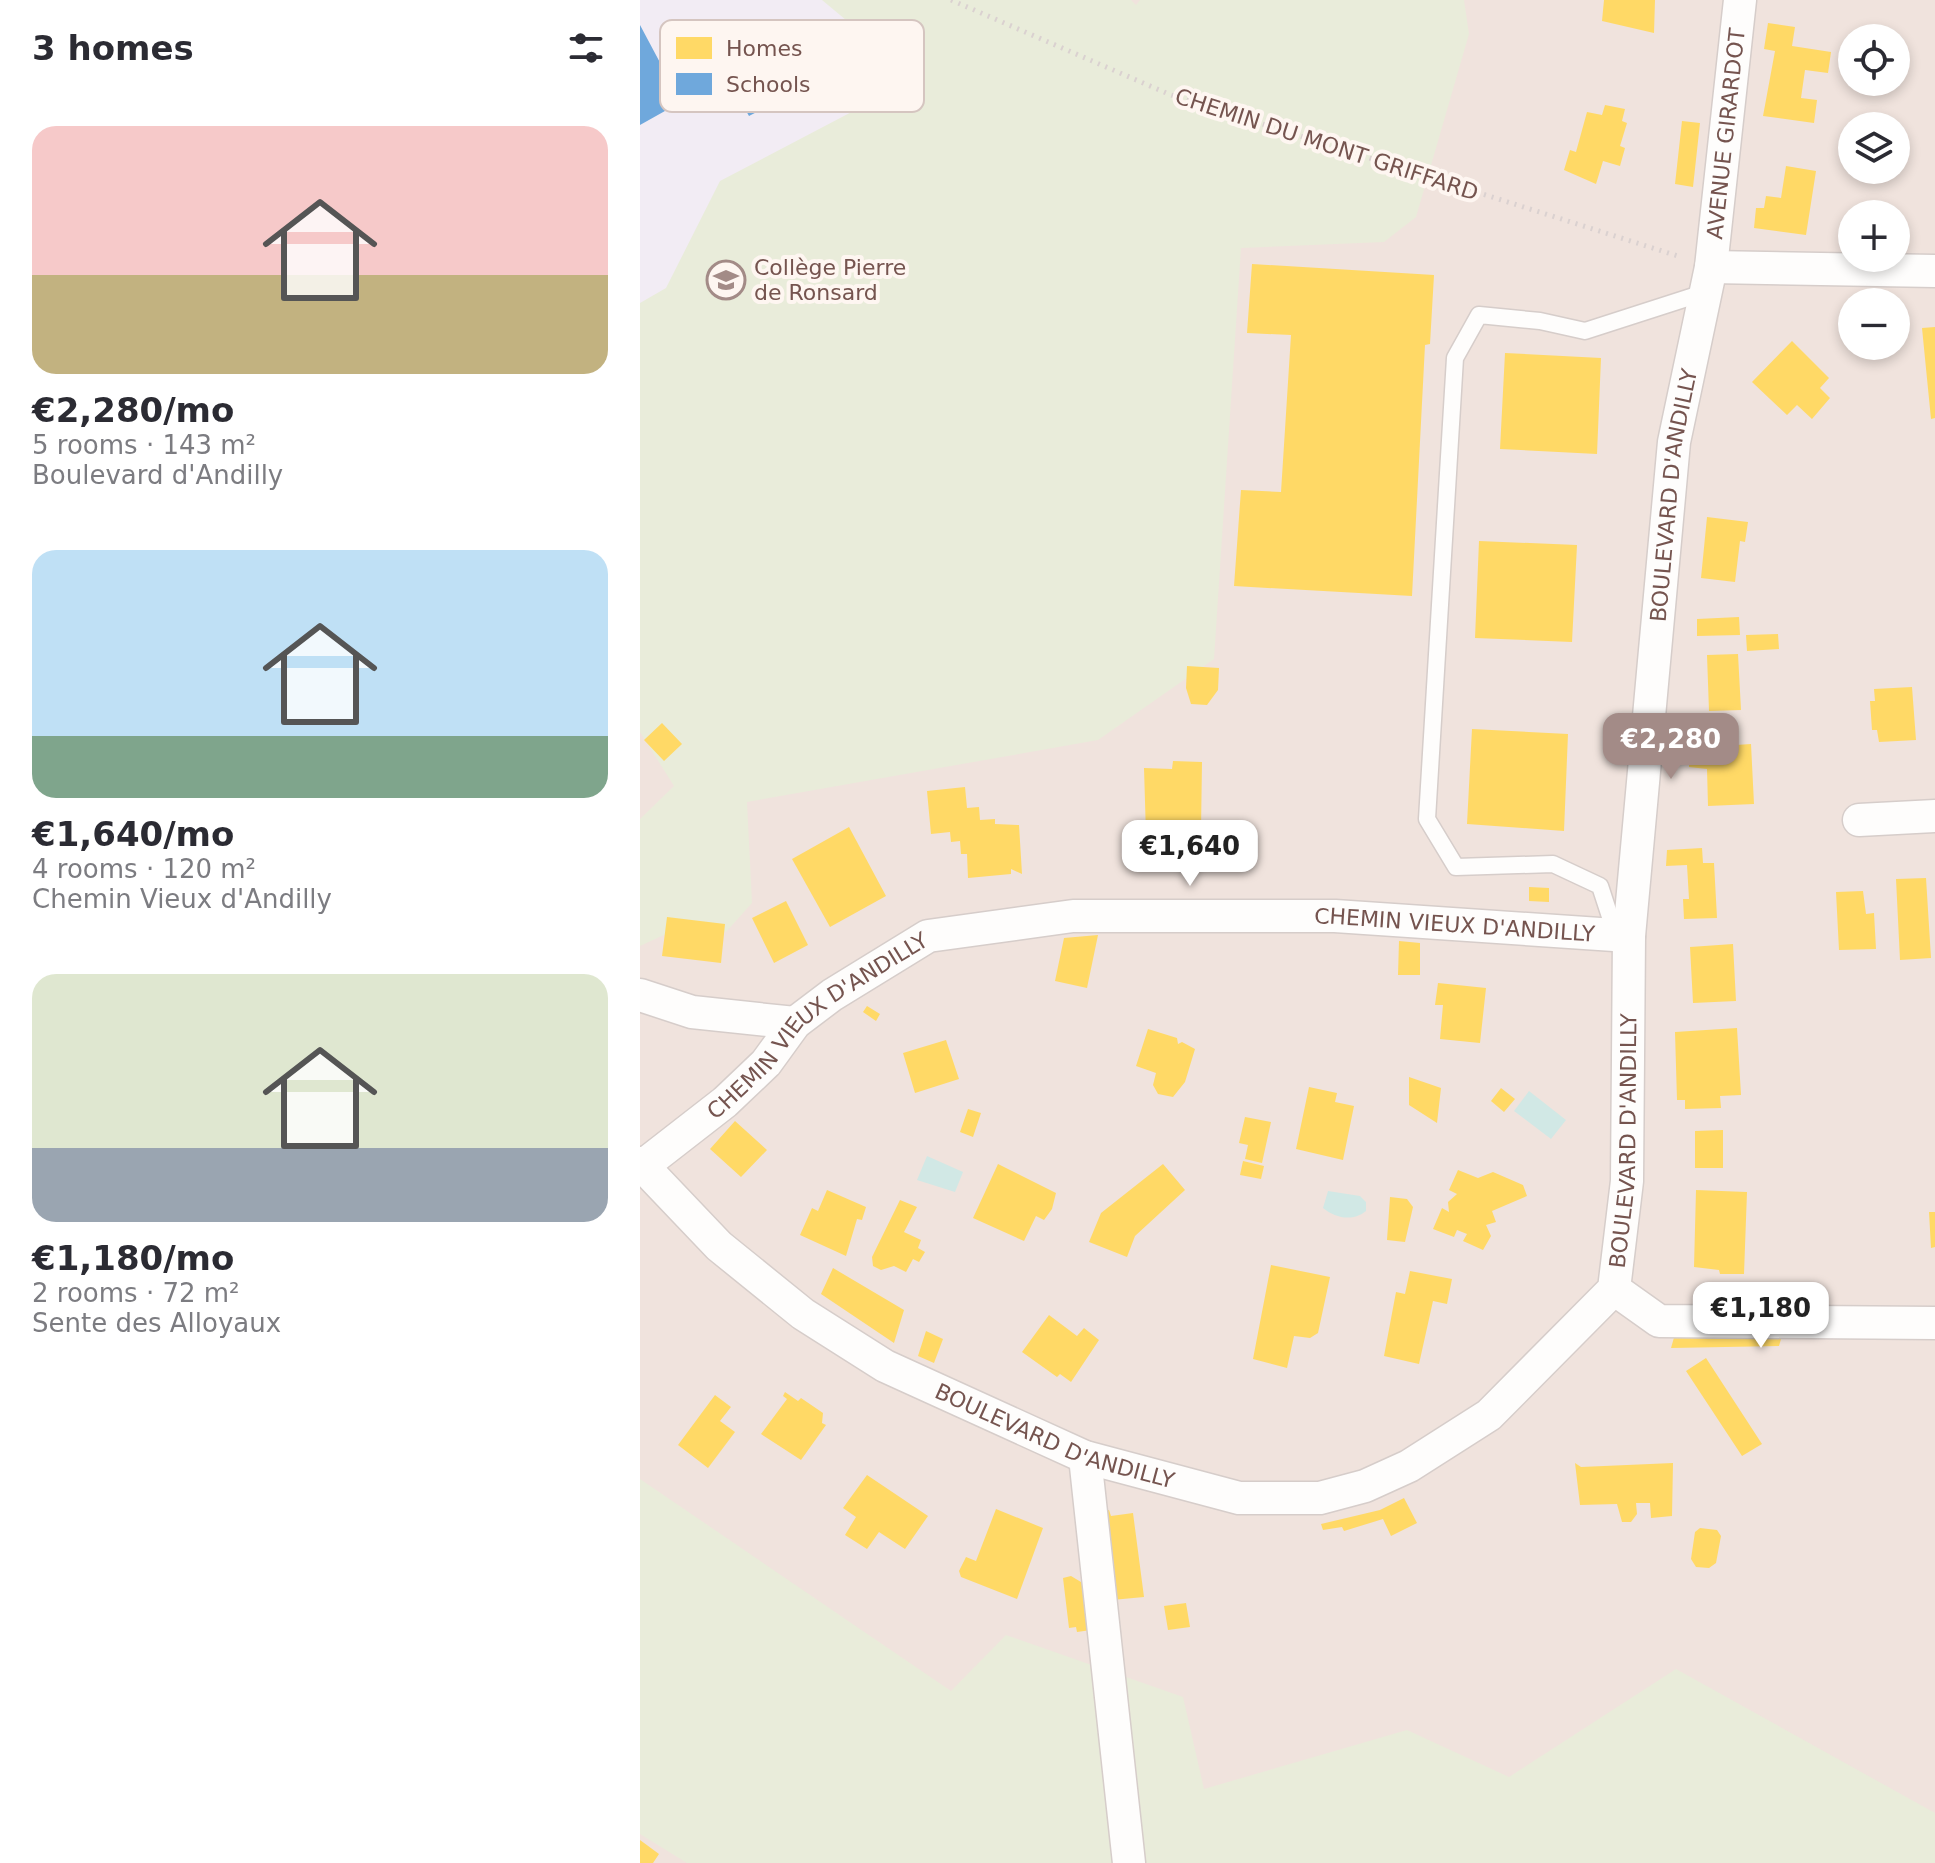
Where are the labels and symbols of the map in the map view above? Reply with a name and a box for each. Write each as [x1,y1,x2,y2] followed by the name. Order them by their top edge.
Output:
[660,20,924,112] legend
[1702,26,1750,240] street label: AVENUE GIRARDOT
[726,36,802,61] text: Homes
[726,72,811,97] text: Schools
[1172,84,1482,205] street label: CHEMIN DU MONT GRIFFARD
[754,255,906,305] place label: Collège Pierre de Ronsard
[705,259,747,301] school or university icon: Collège Pierre de Ronsard
[1646,366,1702,623] street label: BOULEVARD D'ANDILLY
[1606,713,1736,781] pin: €2,280
[1125,820,1255,888] pin: €1,640
[1314,904,1596,947] street label: CHEMIN VIEUX D'ANDILLY
[702,927,933,1124] street label: CHEMIN VIEUX D'ANDILLY
[1605,1013,1641,1270] street label: BOULEVARD D'ANDILLY
[1696,1282,1826,1350] pin: €1,180
[931,1379,1178,1493] street label: BOULEVARD D'ANDILLY

